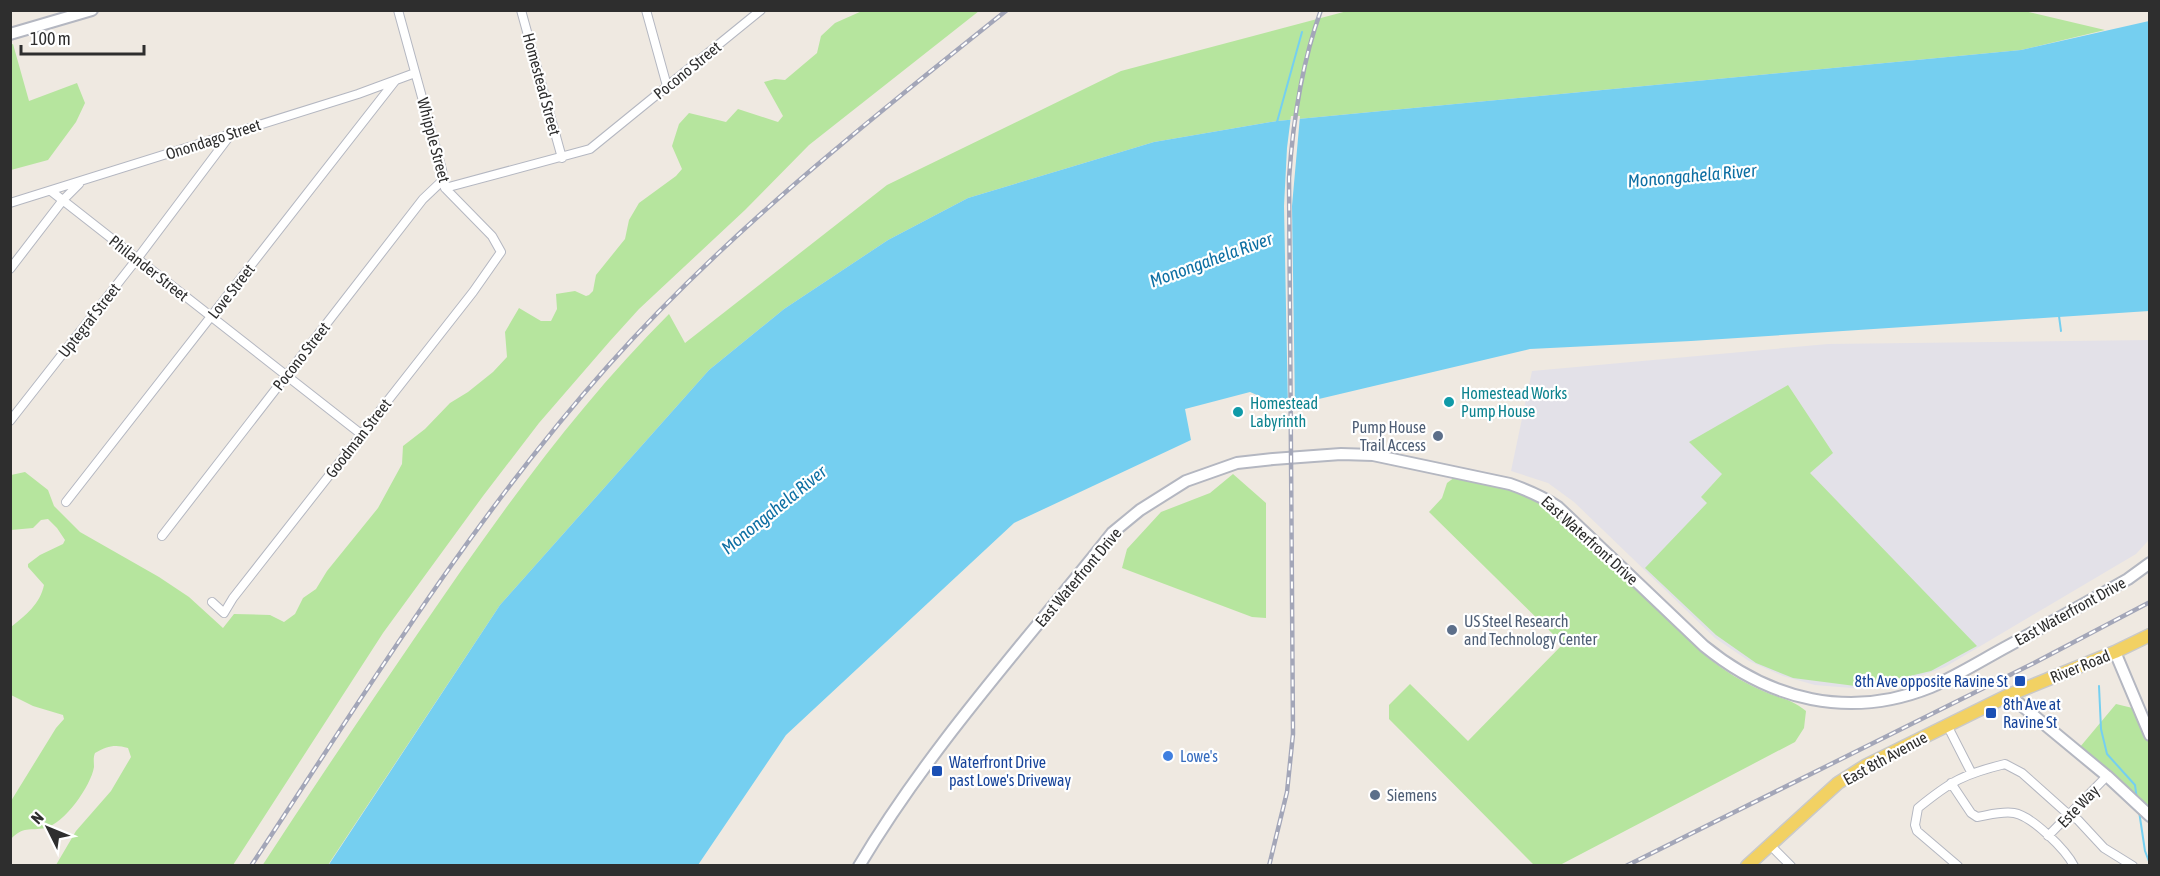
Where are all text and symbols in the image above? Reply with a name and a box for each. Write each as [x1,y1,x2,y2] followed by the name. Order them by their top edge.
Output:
[21,18,144,56] scale bar
[30,28,71,49] text: 100 m
[520,31,564,138] street label: Homestead Street
[650,37,725,103] street label: Pocono Street
[413,96,454,185] street label: Whipple Street
[163,115,263,164] street label: Onondago Street
[1627,159,1758,192] water label: Monongahela River
[1147,227,1276,291] water label: Monongahela River
[106,231,193,305] street label: Philander Street
[204,260,258,322] street label: Love Street
[54,279,125,361] street label: Uptegraf Street
[269,318,333,394] street label: Pocono Street
[1461,384,1568,421] place label: Homestead Works Pump House
[1250,394,1318,431] place label: Homestead Labyrinth
[322,395,395,481] street label: Goodman Street
[1442,395,1456,409] marker: Homestead Works Pump House
[1231,405,1245,419] marker: Homestead Labyrinth
[1352,418,1426,454] place label: Pump House Trail Access
[1431,429,1445,443] marker: Pump House Trail Access
[717,460,831,558] water label: Monongahela River
[1538,492,1642,588] street label: East Waterfront Drive
[1031,524,1125,630] street label: East Waterfront Drive
[2011,573,2129,649] street label: East Waterfront Drive
[1464,612,1597,649] place label: US Steel Research and Technology Center
[1445,623,1459,637] marker: US Steel Research and Technology Center
[2047,646,2113,686] street label: River Road
[1854,672,2008,691] place label: 8th Ave opposite Ravine St
[2013,674,2027,688] marker: 8th Ave opposite Ravine St
[2003,695,2061,731] place label: 8th Ave at Ravine St
[1984,706,1998,720] marker: 8th Ave at Ravine St
[1840,728,1930,788] street label: East 8th Avenue
[1180,747,1218,765] place label: Lowe's
[1161,749,1175,763] marker: Lowe's
[949,753,1071,790] place label: Waterfront Drive past Lowe's Driveway
[930,764,944,778] marker: Waterfront Drive past Lowe's Driveway
[2054,781,2103,831] street label: Este Way
[1387,786,1437,804] place label: Siemens
[1368,788,1382,802] marker: Siemens
[18,798,78,858] north arrow
[27,808,47,827] text: N

